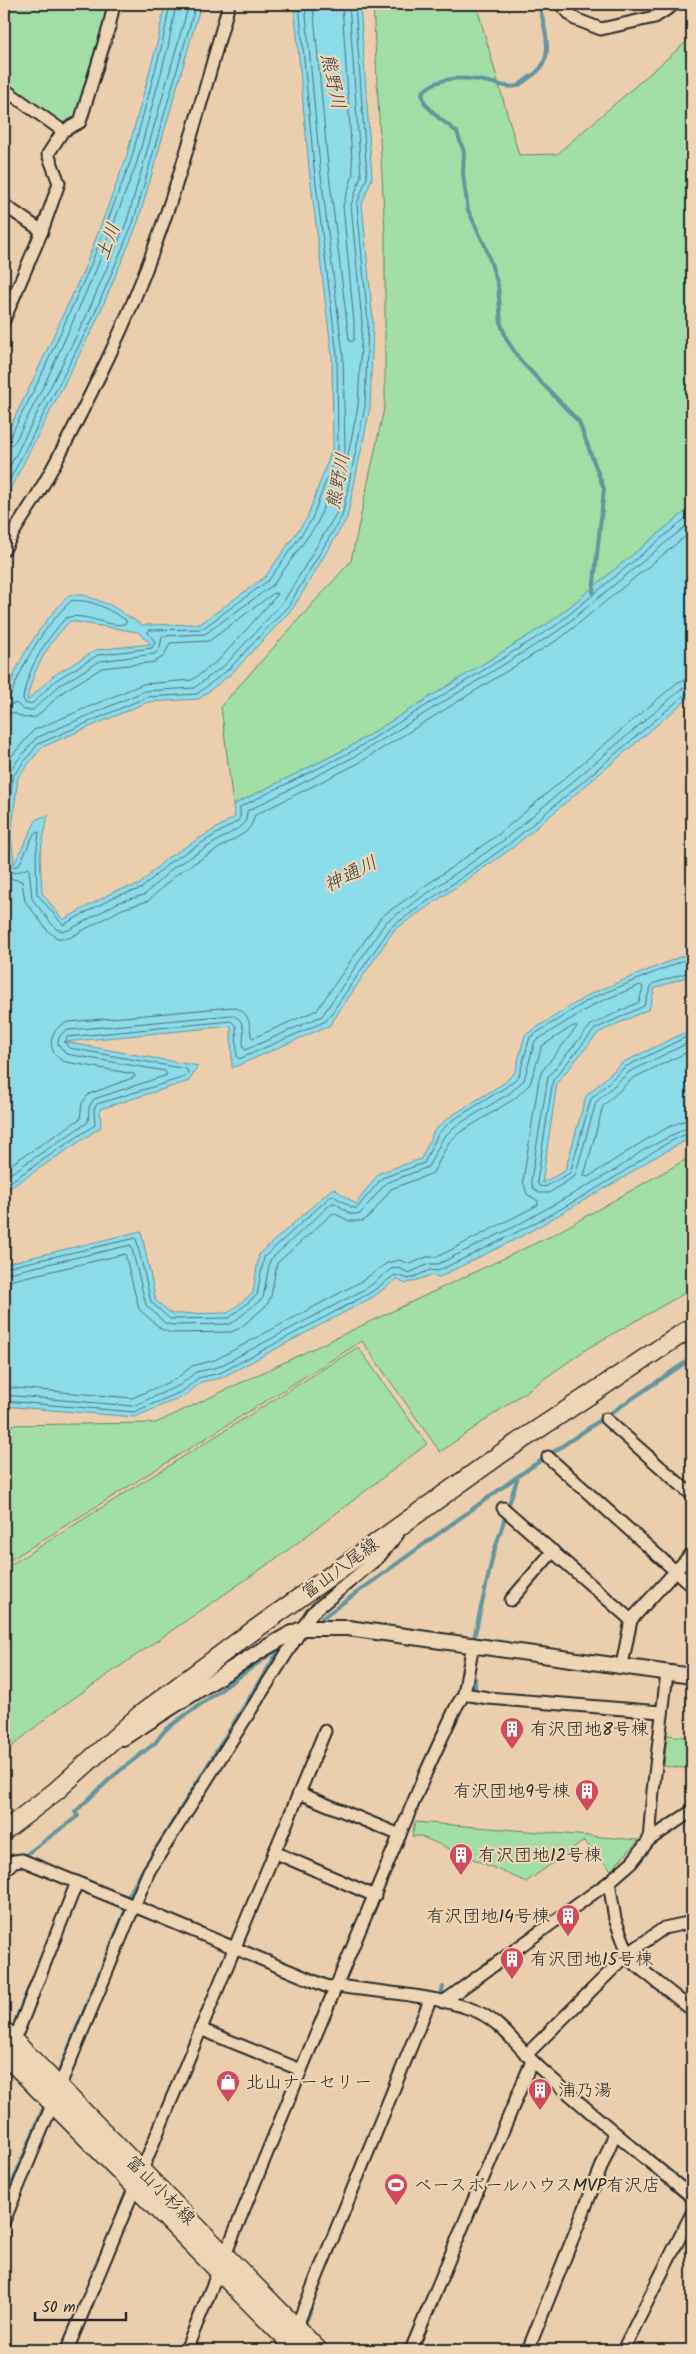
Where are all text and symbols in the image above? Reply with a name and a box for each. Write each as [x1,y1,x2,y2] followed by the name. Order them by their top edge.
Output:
[311,50,353,112] water label: 熊野川
[88,219,129,265] water label: 土川
[319,451,359,512] water label: 熊野川
[319,848,383,901] water label: 神通川
[296,1531,386,1607] street label: 富山八尾線
[499,1716,525,1750] building icon: 有沢団地8号棟
[530,1716,649,1745] place label: 有沢団地8号棟
[453,1778,570,1807] place label: 有沢団地9号棟
[574,1778,600,1812] building icon: 有沢団地9号棟
[448,1842,474,1876] building icon: 有沢団地12号棟
[478,1842,602,1871] place label: 有沢団地12号棟
[426,1903,550,1932] place label: 有沢団地14号棟
[555,1903,581,1937] building icon: 有沢団地14号棟
[499,1946,525,1980] building icon: 有沢団地15号棟
[530,1946,653,1975] place label: 有沢団地15号棟
[215,2069,241,2103] shop icon: 北山ナーセリー
[246,2069,372,2098] place label: 北山ナーセリー
[527,2077,553,2111] building icon: 浦乃湯
[558,2077,612,2106] place label: 浦乃湯
[118,2149,202,2233] street label: 富山小杉線
[383,2172,409,2206] sports icon: ベースボールハウスMVP有沢店
[414,2172,660,2201] place label: ベースボールハウスMVP有沢店
[35,2289,126,2321] scale bar
[42,2296,76,2320] text: 50 m

